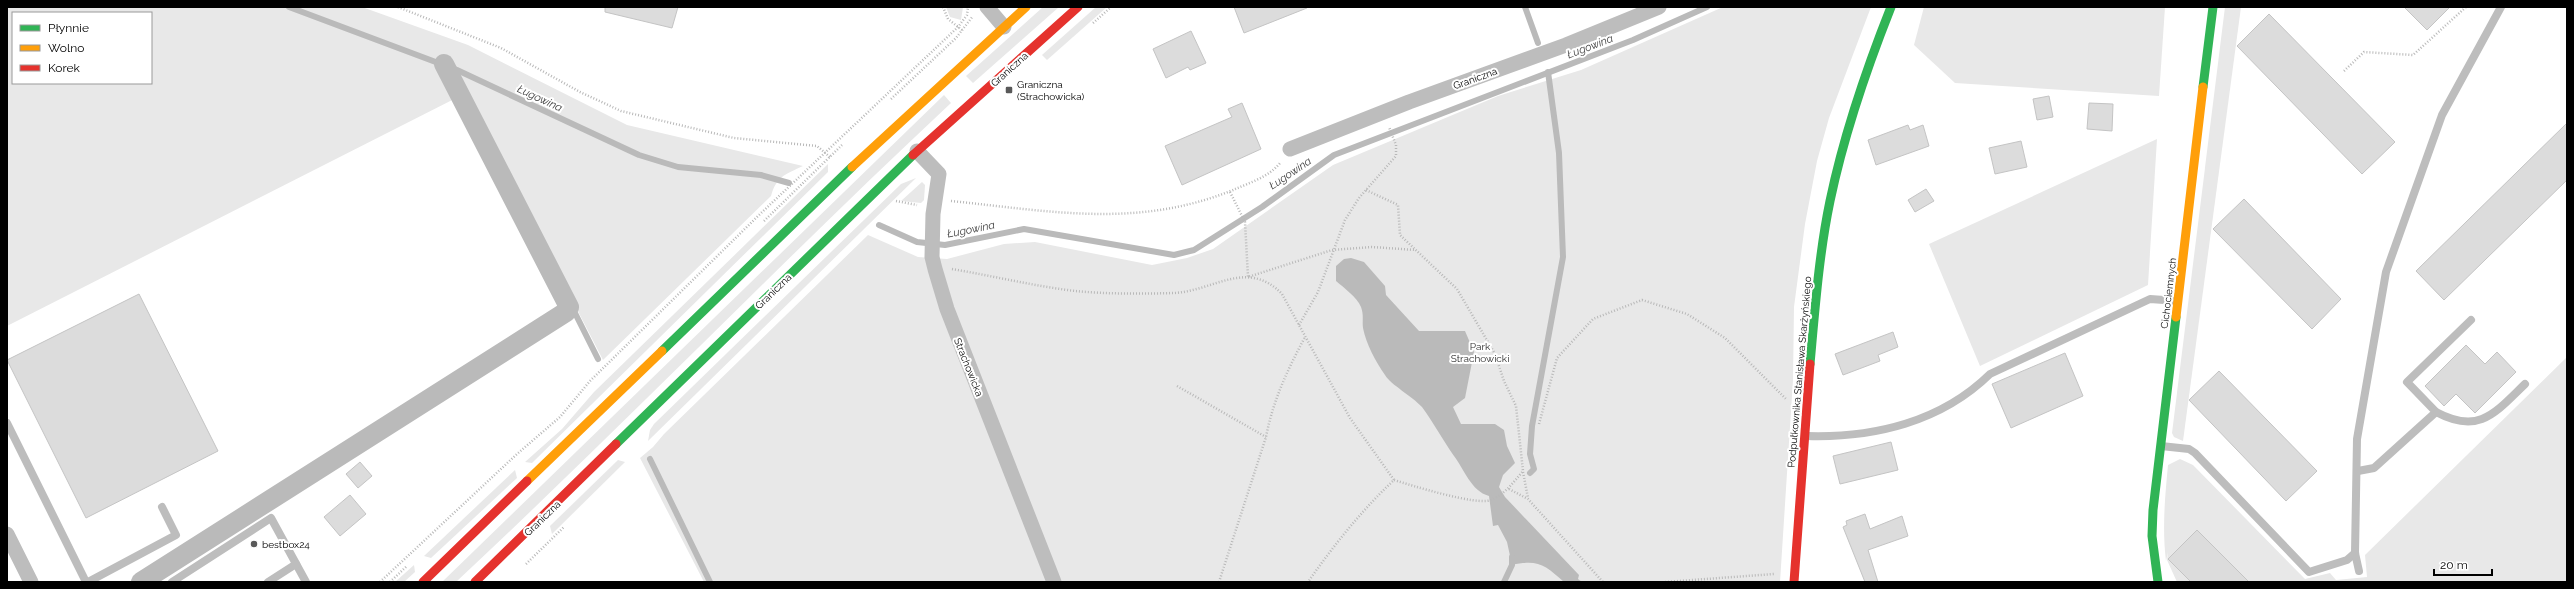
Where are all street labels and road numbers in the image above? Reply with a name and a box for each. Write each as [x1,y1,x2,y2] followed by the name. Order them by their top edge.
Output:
[989,50,1030,89] street label: Graniczna
[1452,65,1499,91] street label: Graniczna
[2159,257,2178,329] street label: Cichociemnych
[753,271,794,311] street label: Graniczna
[1786,276,1813,468] street label: Podpułkownika Stanisława Skarżyńskiego
[952,336,985,398] street label: Strachowicka
[522,498,563,538] street label: Graniczna

